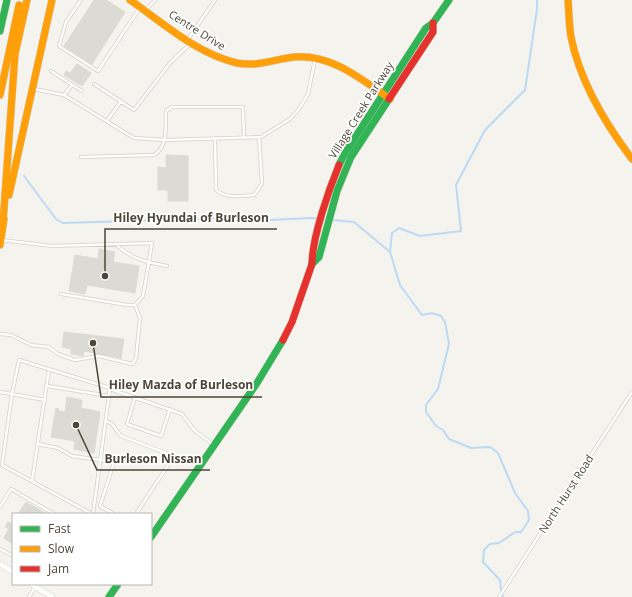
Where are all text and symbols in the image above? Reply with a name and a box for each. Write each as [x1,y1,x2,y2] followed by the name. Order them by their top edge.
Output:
[166,6,228,53] street label: Centre Drive
[325,58,397,161] street label: Village Creek Parkway
[105,205,277,229] callout: Hiley Hyundai of Burleson
[113,209,269,226] text: Hiley Hyundai of Burleson
[101,373,262,397] callout: Hiley Mazda of Burleson
[109,376,253,393] text: Hiley Mazda of Burleson
[97,446,210,470] callout: Burleson Nissan
[104,450,202,467] text: Burleson Nissan
[535,452,597,536] street label: North Hurst Road
[12,513,152,585] legend
[48,520,71,537] text: Fast
[48,540,75,557] text: Slow
[47,560,69,577] text: Jam

